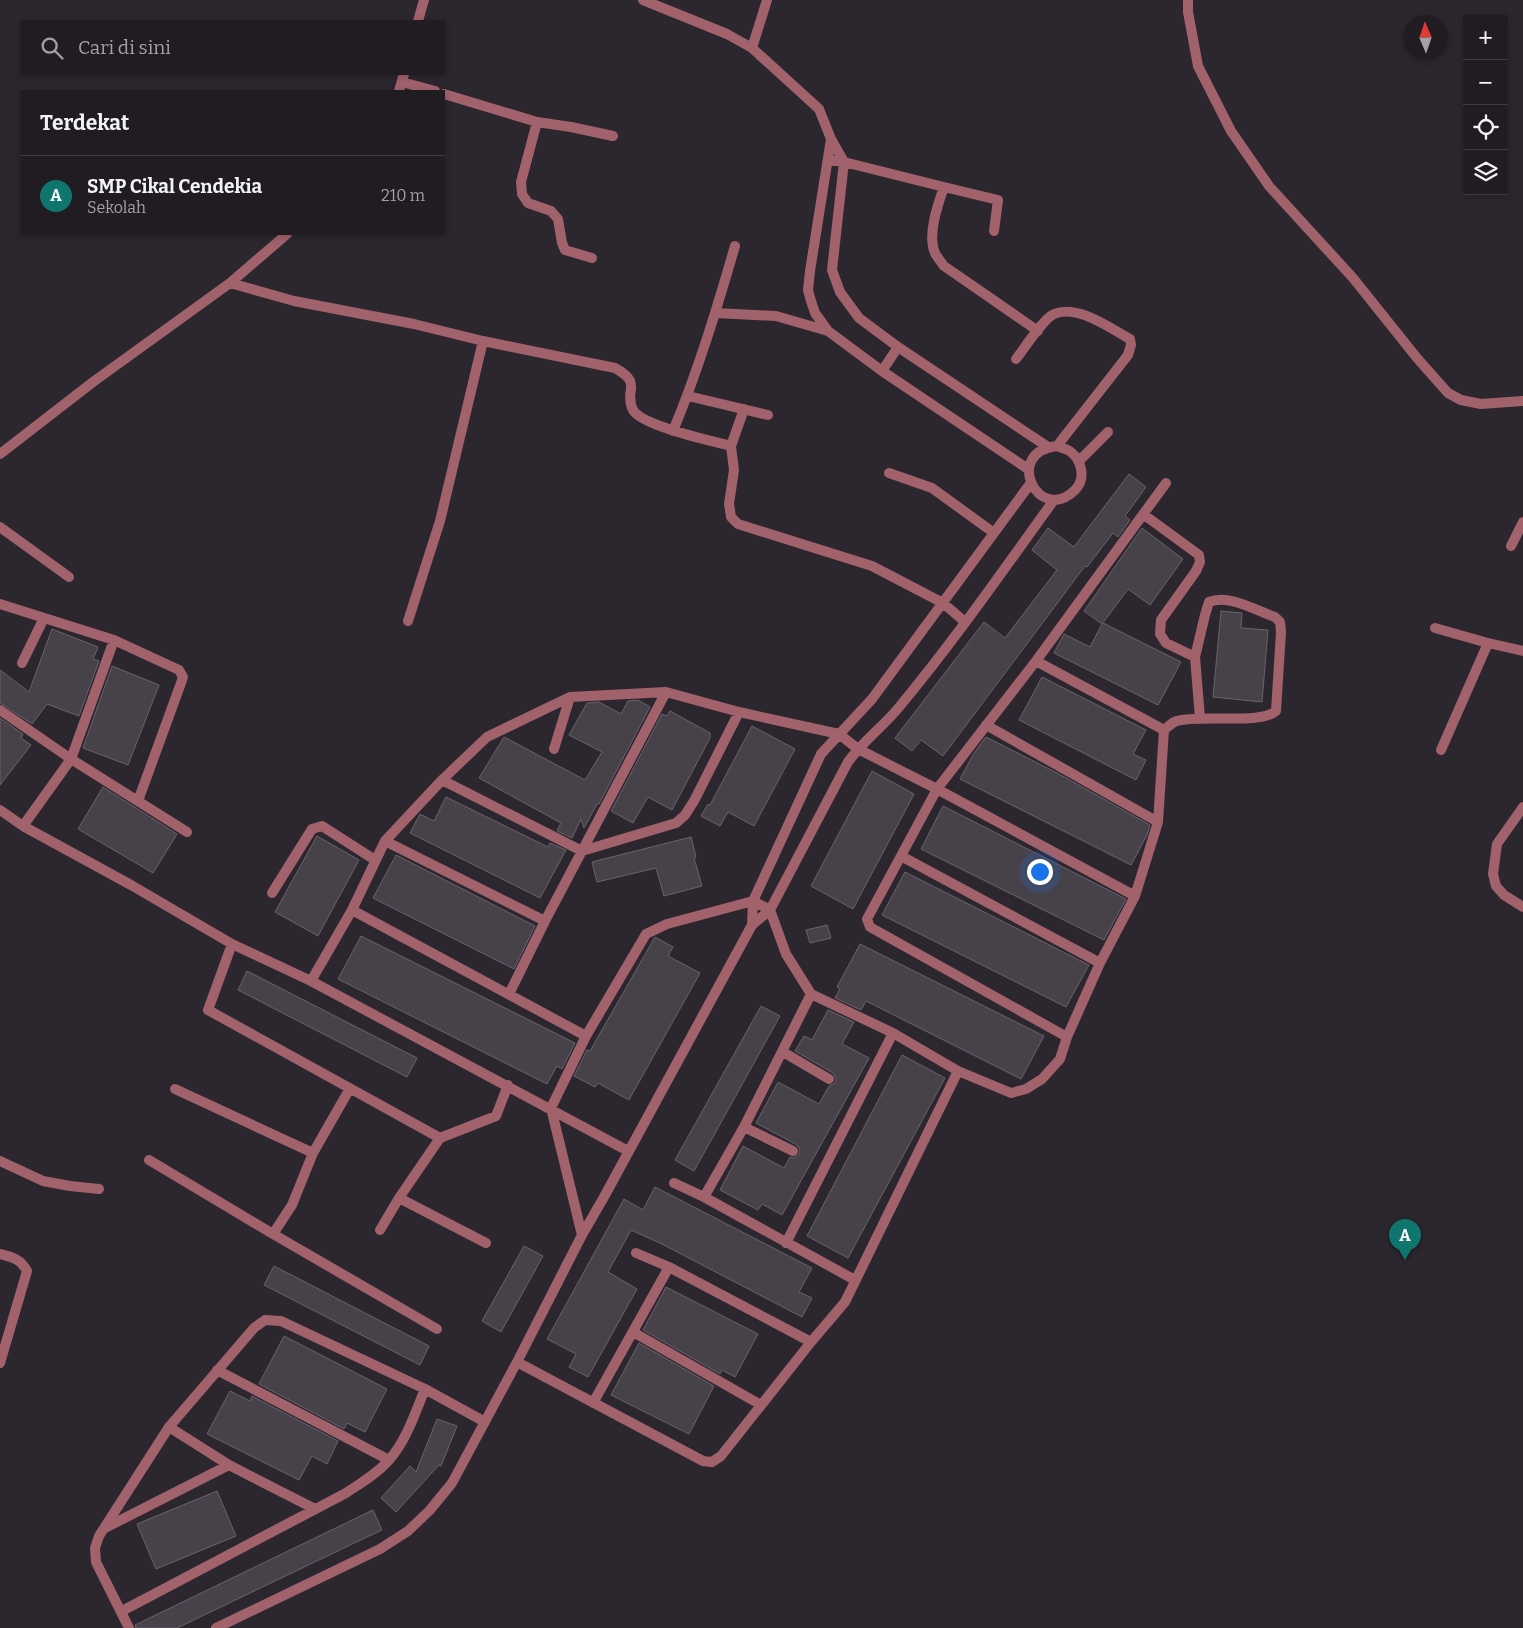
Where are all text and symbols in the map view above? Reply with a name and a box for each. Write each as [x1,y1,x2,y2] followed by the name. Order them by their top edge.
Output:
[1403,15,1448,60] north arrow
[1463,15,1508,195] map controls
[1463,15,1508,60] button: +
[20,20,445,75] search box
[38,34,66,62] icon: search
[78,36,171,59] text: Cari di sini
[1463,60,1508,105] button: −
[1463,105,1508,150] button: locate
[40,110,129,136] text: Terdekat
[1463,150,1508,195] button: layers
[87,175,262,198] text: SMP Cikal Cendekia
[50,186,62,205] text: A
[381,186,425,205] text: 210 m
[87,198,146,217] text: Sekolah
[1027,859,1053,885] your location
[1389,1219,1421,1260] pin: A

